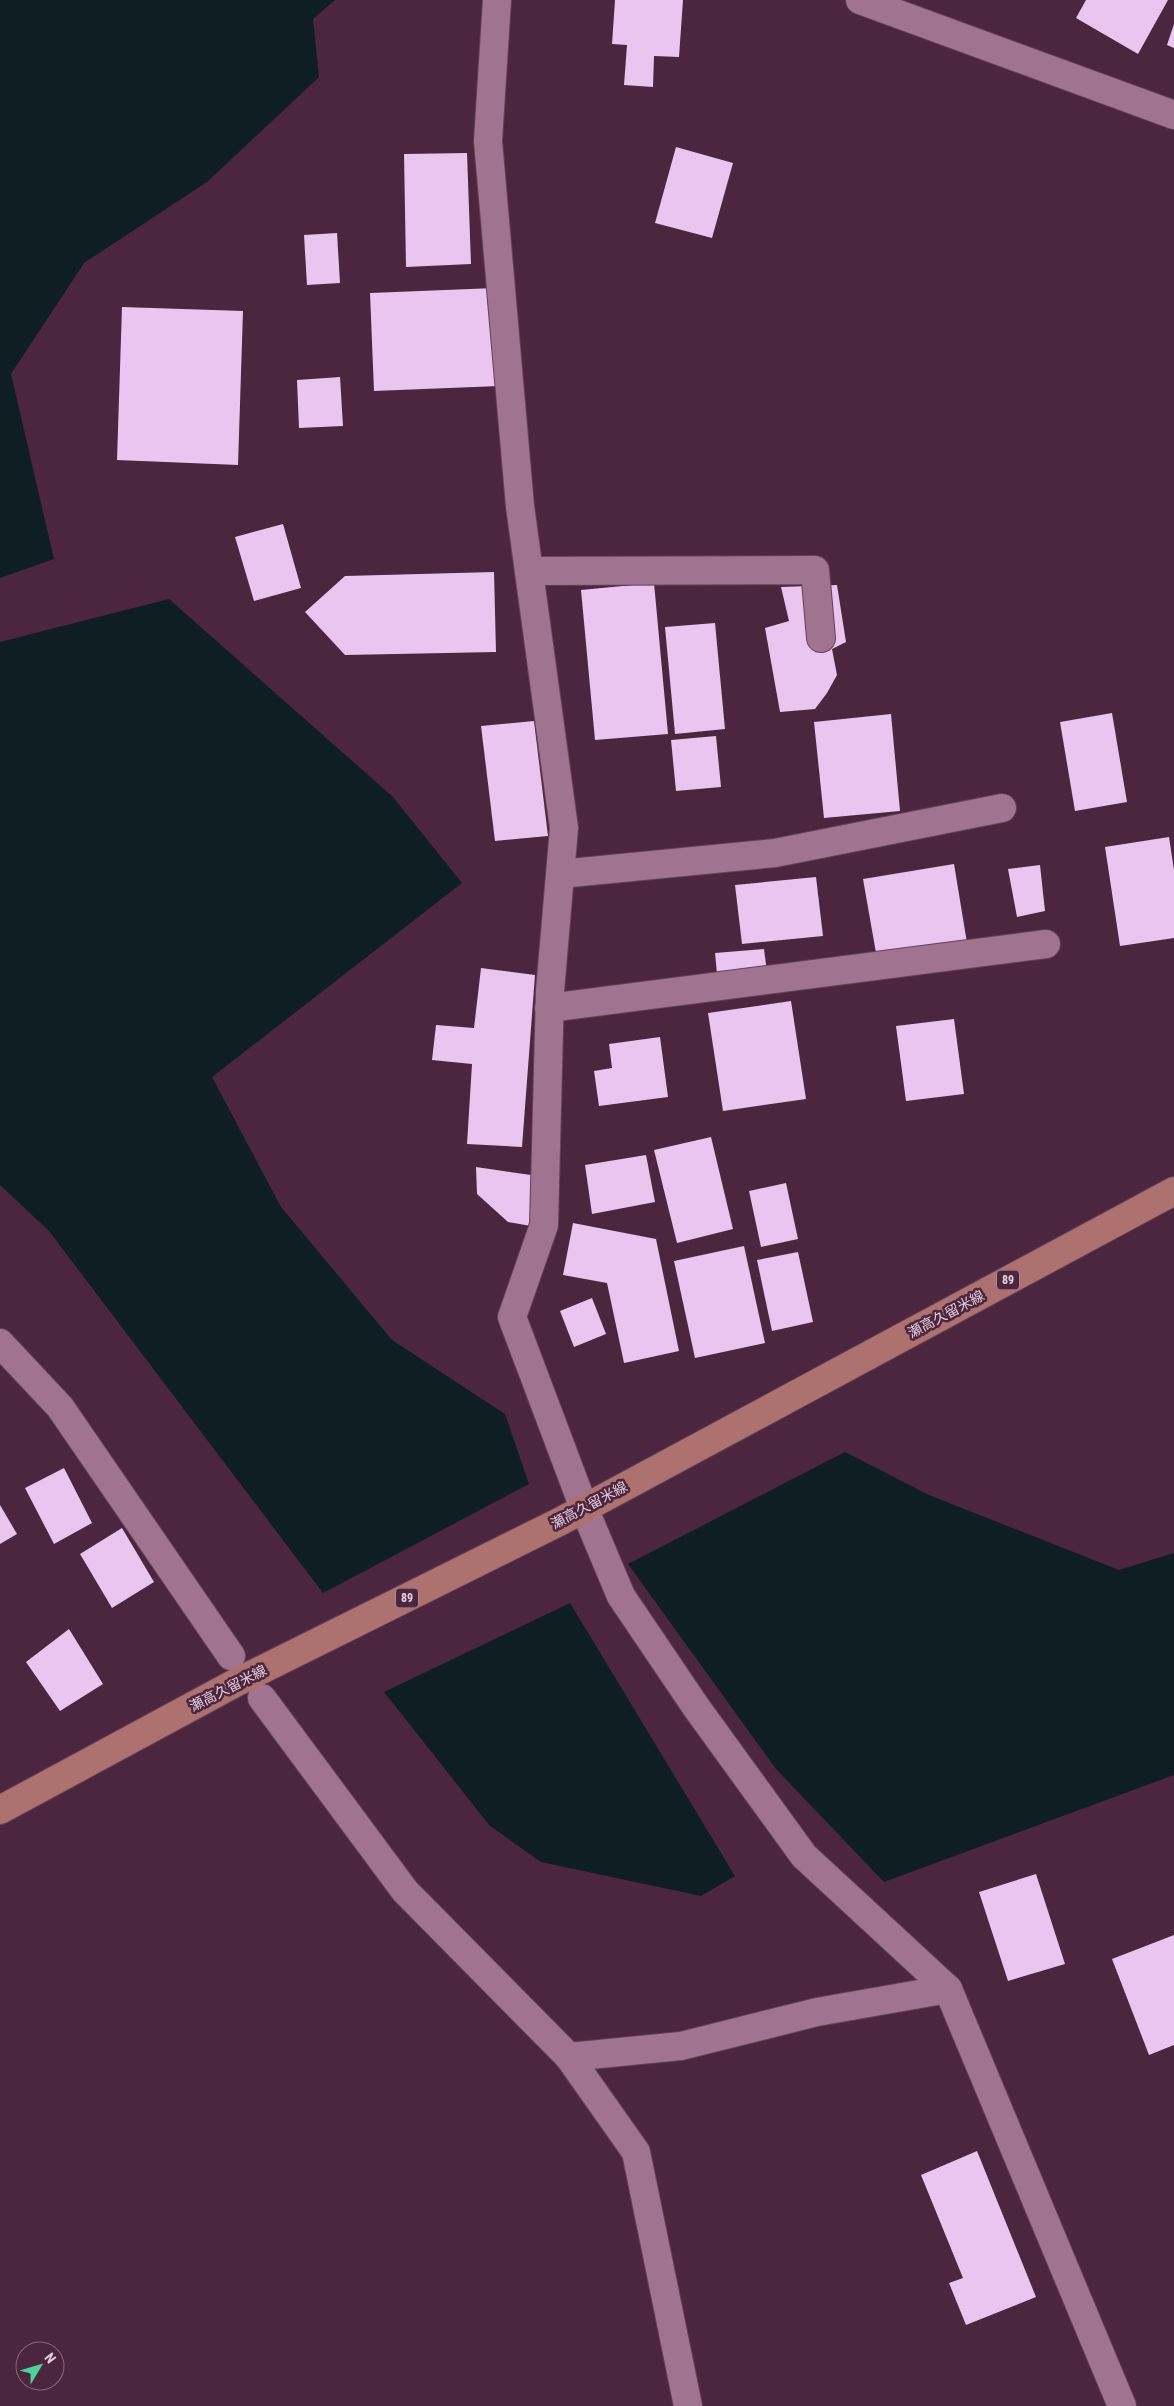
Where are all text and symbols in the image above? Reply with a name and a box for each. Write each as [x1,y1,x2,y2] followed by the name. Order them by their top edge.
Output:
[997,1270,1019,1290] road number: 89
[905,1287,987,1341] street label: 瀬高久留米線
[548,1478,630,1532] street label: 瀬高久留米線
[396,1589,418,1608] road number: 89
[187,1662,269,1714] street label: 瀬高久留米線
[15,2341,65,2391] north arrow
[41,2350,59,2366] text: N

